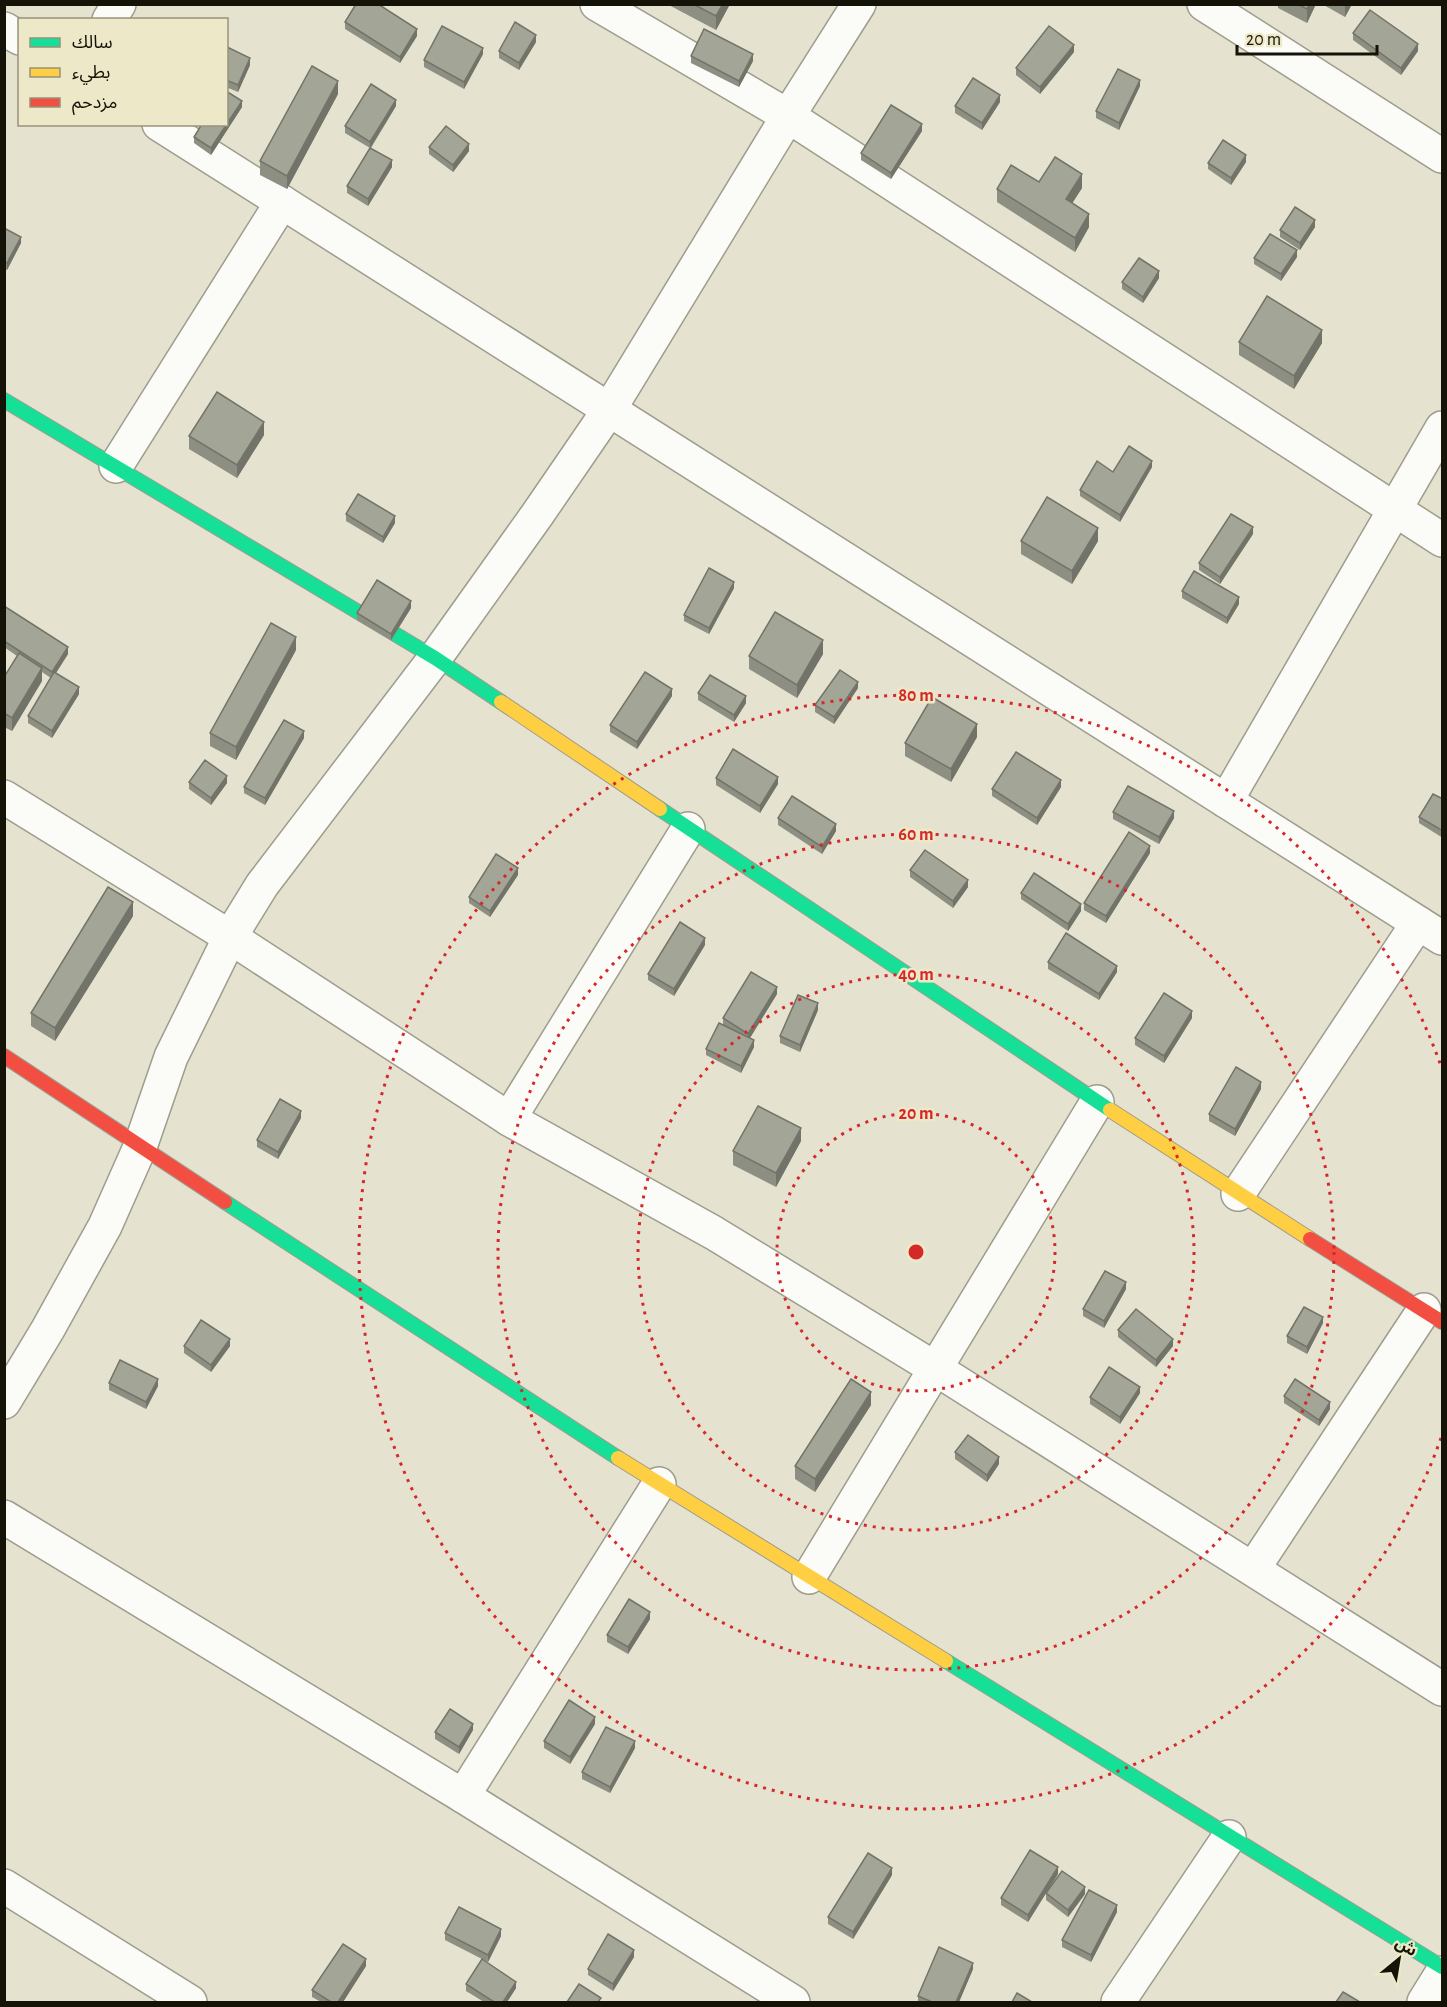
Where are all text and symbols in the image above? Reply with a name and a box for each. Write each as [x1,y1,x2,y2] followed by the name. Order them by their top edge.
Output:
[18,18,228,126] legend
[1237,18,1376,56] scale bar
[1246,31,1281,49] text: 20 m
[72,34,113,52] text: سالك
[72,64,110,85] text: بطيء
[72,94,117,115] text: مزدحم
[898,687,934,705] text: 80 m
[898,826,934,844] text: 60 m
[898,966,934,984] text: 40 m
[898,1105,934,1123] text: 20 m
[906,1242,926,1262] centre of rings
[1369,1929,1429,1989] north arrow
[1392,1934,1420,1960] text: ش

